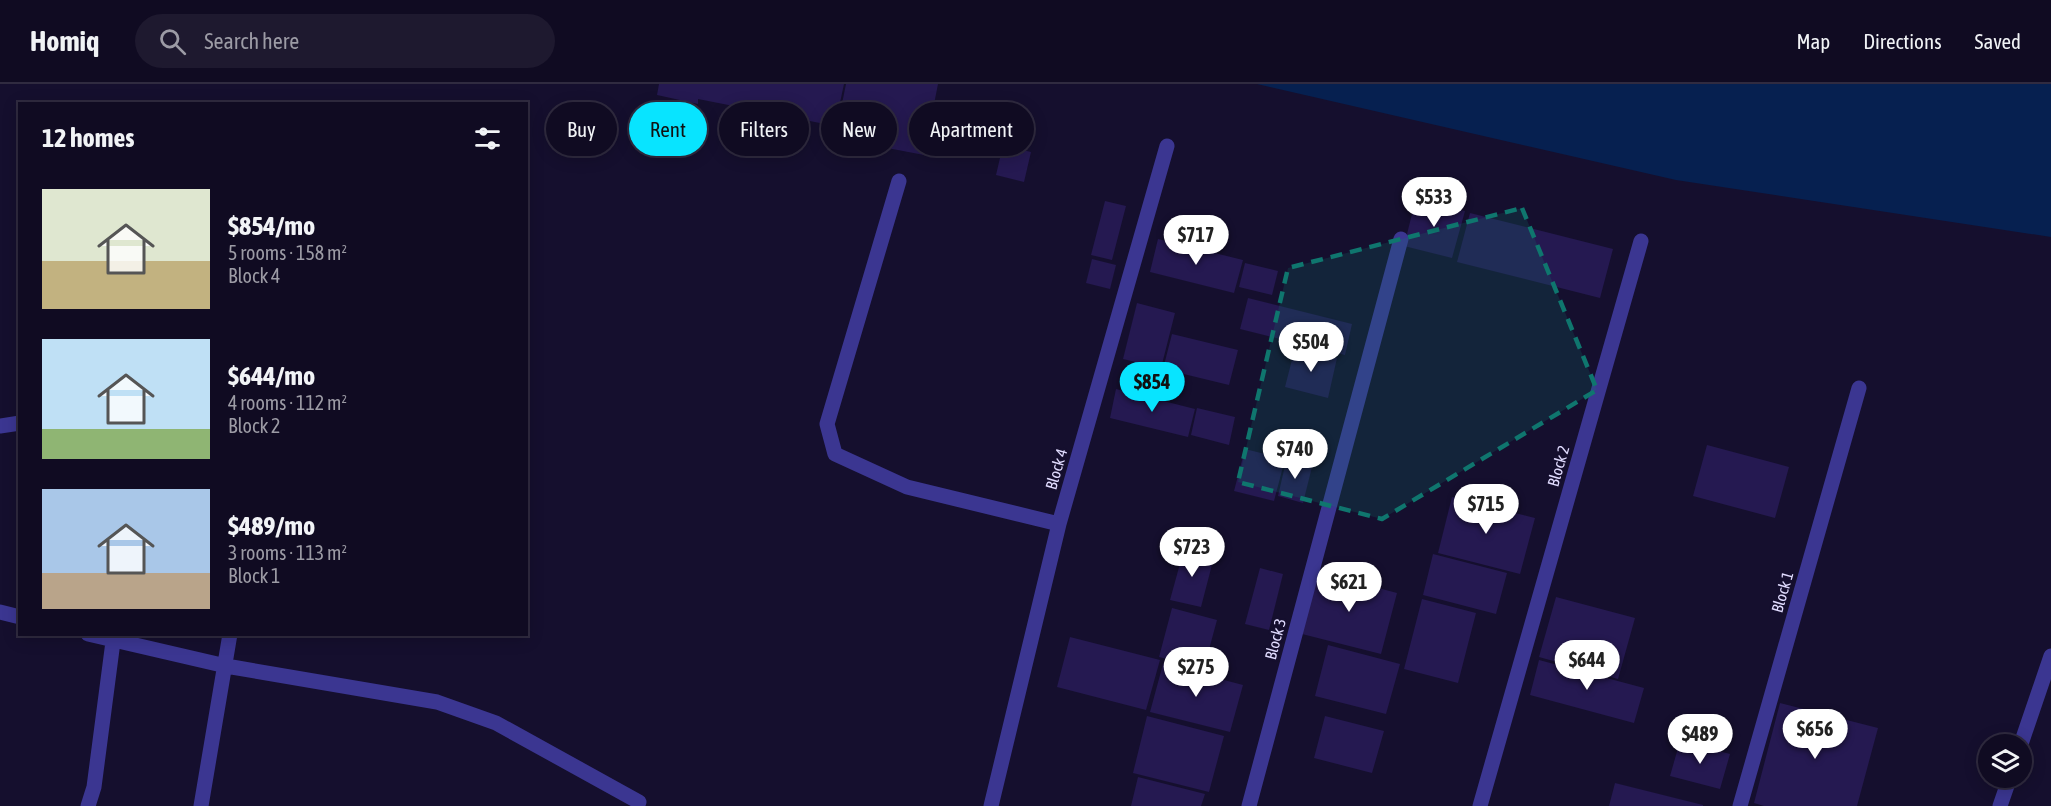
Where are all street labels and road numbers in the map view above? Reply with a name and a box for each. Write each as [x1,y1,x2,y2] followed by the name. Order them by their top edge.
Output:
[1544,443,1572,489] street label: Block 2
[1042,446,1070,492] street label: Block 4
[1768,569,1796,615] street label: Block 1
[1261,616,1289,662] street label: Block 3

